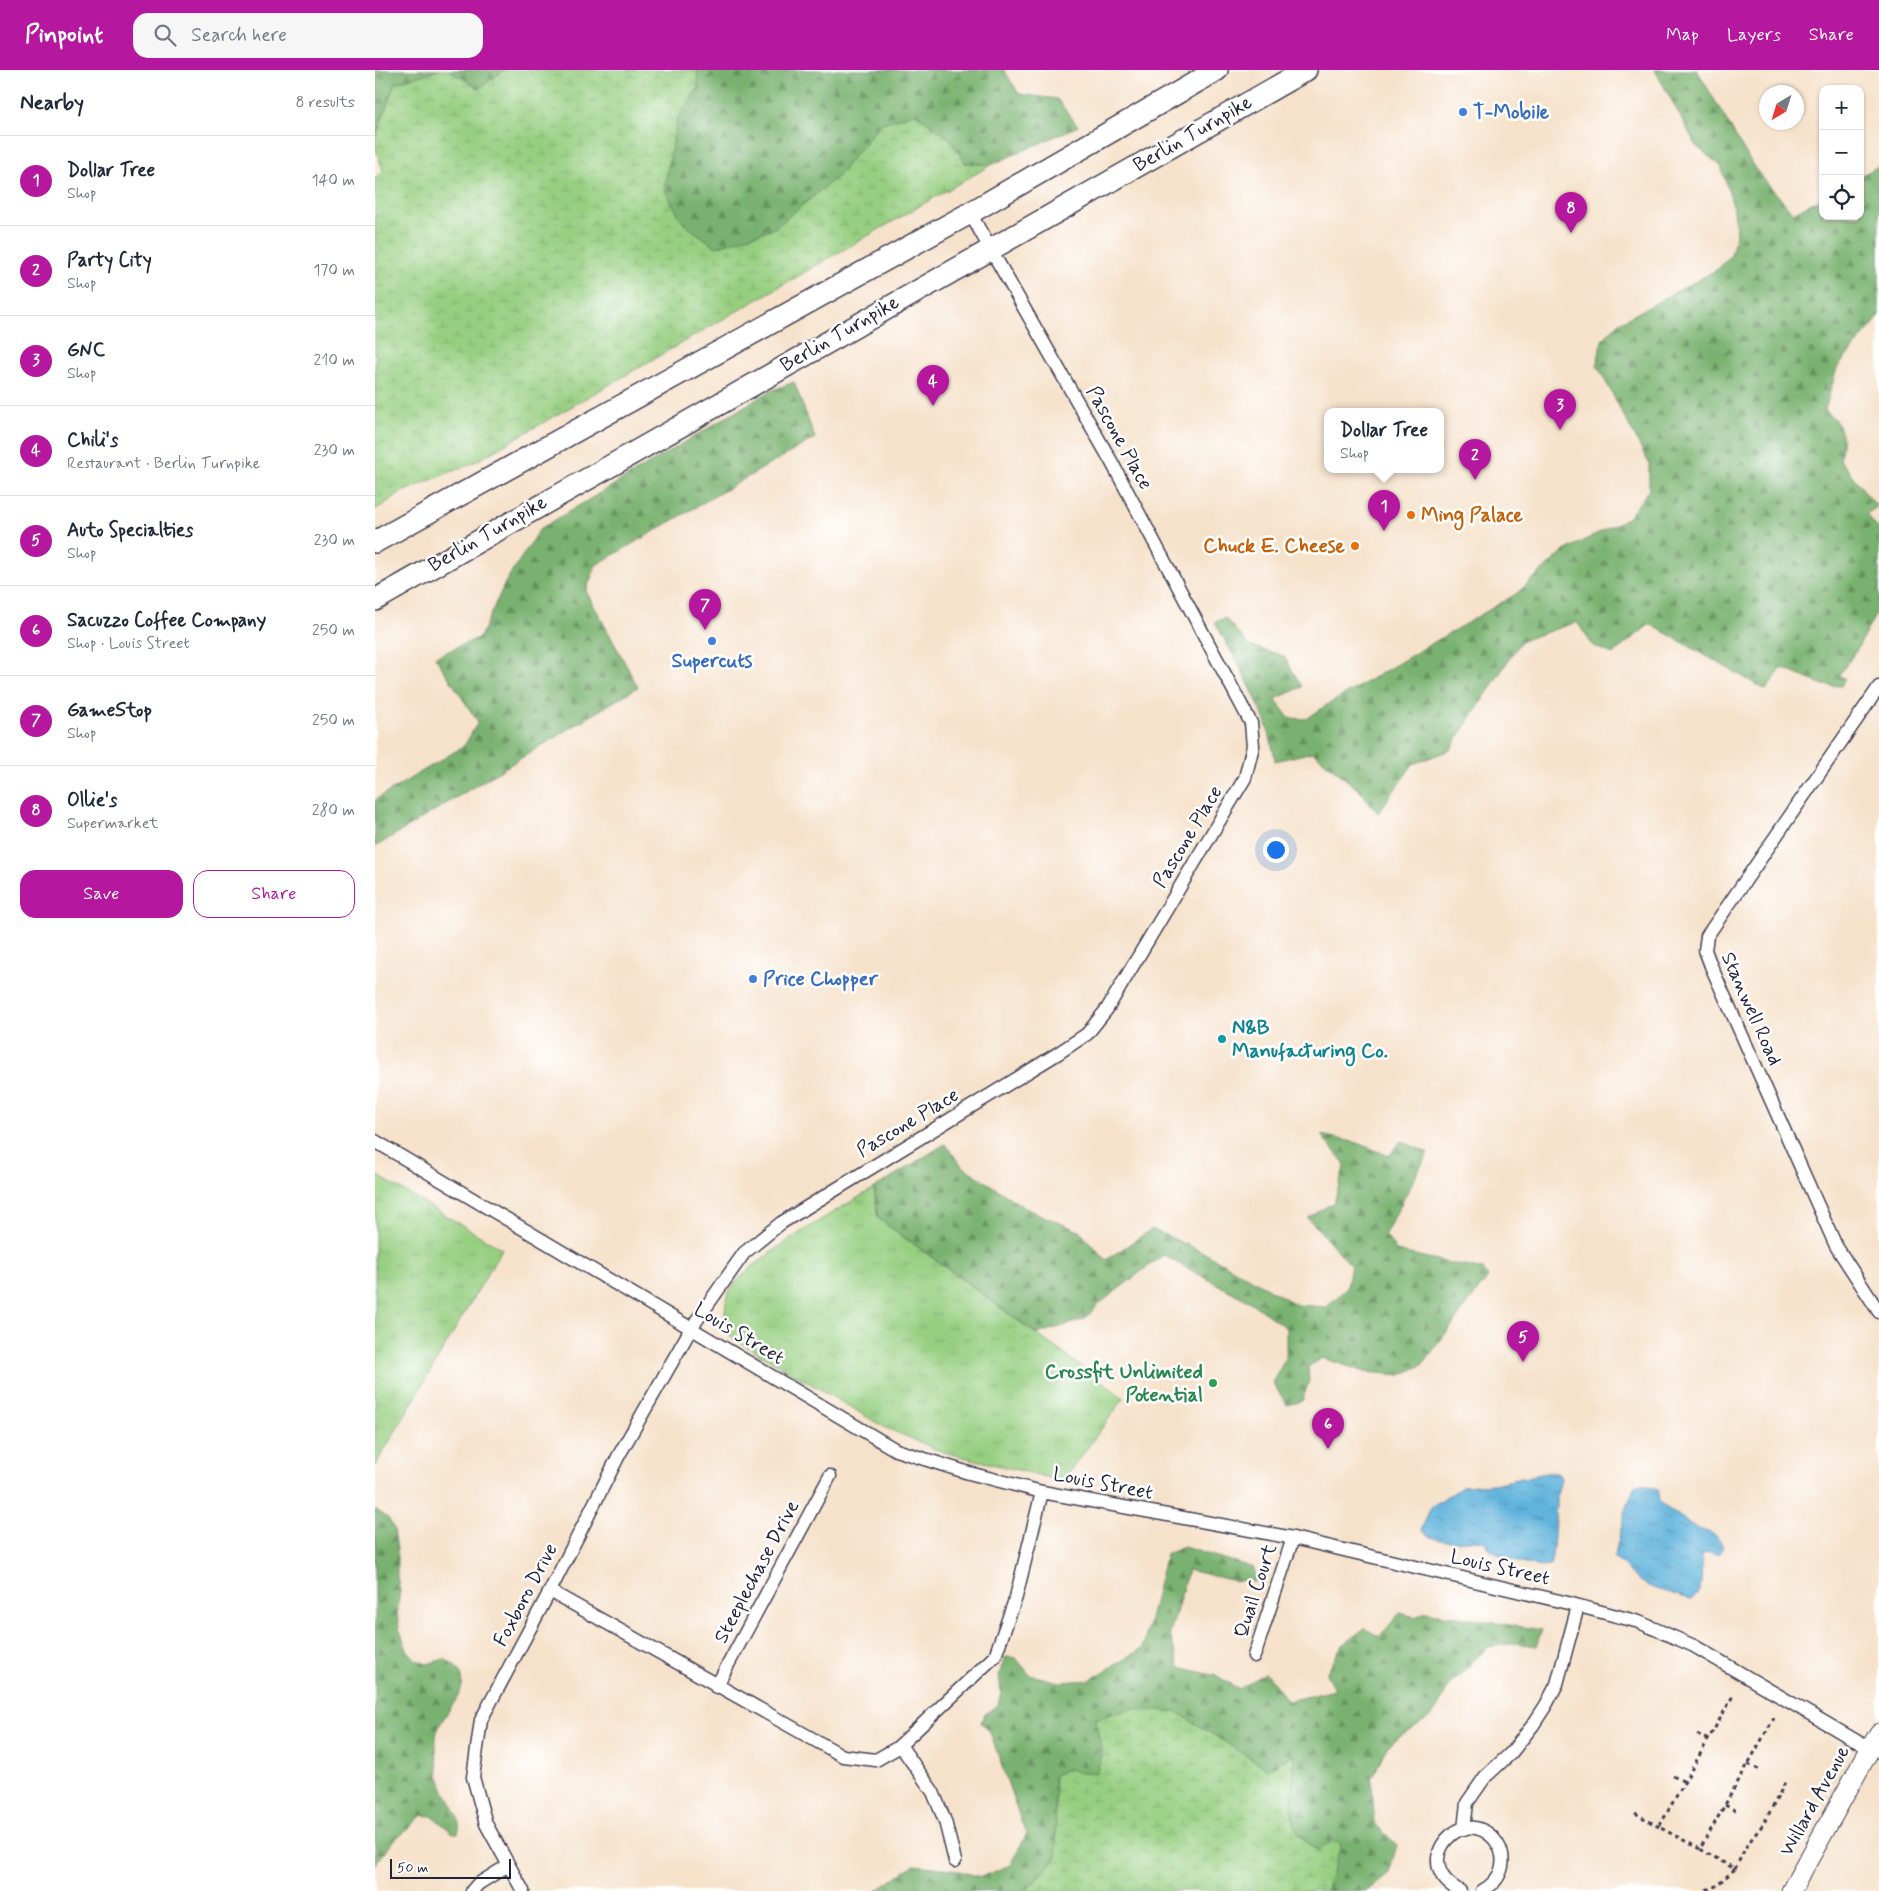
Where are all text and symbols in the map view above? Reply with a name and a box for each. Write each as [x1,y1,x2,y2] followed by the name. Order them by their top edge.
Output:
[133,13,483,58] search box
[25,20,103,51] text: Pinpoint
[151,21,179,49] icon: search
[191,23,287,48] text: Search here
[1666,23,1699,47] text: Map
[1727,23,1781,47] text: Layers
[1809,23,1854,47] text: Share
[1759,85,1804,130] north arrow
[1819,85,1864,220] map controls
[1819,85,1864,130] button: +
[20,89,84,117] text: Nearby
[1129,89,1257,179] street label: Berlin Turnpike
[295,92,355,113] text: 8 results
[1473,99,1550,126] place label: T-Mobile
[1457,106,1469,118] marker: T-Mobile
[1819,130,1864,175] button: −
[67,158,155,183] text: Dollar Tree
[32,170,40,191] text: 1
[311,170,355,191] text: 140 m
[1819,175,1864,220] button: locate
[67,183,96,204] text: Shop
[1555,192,1587,233] pin: 8
[67,248,152,273] text: Party City
[32,260,40,281] text: 2
[313,260,355,281] text: 170 m
[67,273,96,294] text: Shop
[776,289,904,379] street label: Berlin Turnpike
[67,338,105,363] text: GNC
[32,350,40,371] text: 3
[314,350,355,371] text: 210 m
[67,363,96,384] text: Shop
[917,365,949,406] pin: 4
[1079,381,1159,495] street label: Pascone Place
[1544,389,1576,430] pin: 3
[1324,408,1444,473] popup
[1340,418,1428,443] text: Dollar Tree
[67,428,118,453] text: Chili's
[1459,439,1491,480] pin: 2
[31,440,41,461] text: 4
[314,440,355,461] text: 230 m
[1340,443,1369,464] text: Shop
[67,453,260,474] text: Restaurant · Berlin Turnpike
[424,489,552,579] street label: Berlin Turnpike
[1368,490,1400,531] pin: 1
[1421,502,1524,531] place label: Ming Palace
[1405,509,1417,521] marker: Ming Palace
[67,518,193,543] text: Auto Specialties
[31,530,41,551] text: 5
[314,530,355,551] text: 230 m
[1203,533,1346,560] place label: Chuck E. Cheese
[1349,540,1361,552] marker: Chuck E. Cheese
[67,543,96,564] text: Shop
[689,589,721,630] pin: 7
[67,608,266,633] text: Sacuzzo Coffee Company
[32,620,40,641] text: 6
[312,620,355,641] text: 250 m
[67,633,190,654] text: Shop · Louis Street
[706,635,718,647] marker: Supercuts
[672,648,753,675] place label: Supercuts
[67,698,152,723] text: GameStop
[31,710,41,731] text: 7
[312,710,355,731] text: 250 m
[67,723,96,744] text: Shop
[1147,781,1229,893] street label: Pascone Place
[67,788,117,813] text: Ollie's
[31,800,41,821] text: 8
[312,800,355,821] text: 280 m
[67,813,158,834] text: Supermarket
[1263,837,1289,863] your location
[20,870,183,918] button: Save
[193,870,355,918] button: Share
[1714,948,1788,1070] street label: Stanwell Road
[763,966,878,993] place label: Price Chopper
[747,973,759,985] marker: Price Chopper
[1232,1015,1388,1067] place label: N&B Manufacturing Co.
[1216,1033,1228,1045] marker: N&B Manufacturing Co.
[852,1082,964,1164] street label: Pascone Place
[689,1296,789,1372] street label: Louis Street
[1507,1321,1539,1362] pin: 5
[1045,1359,1203,1409] place label: Crossfit Unlimited Potential
[1207,1377,1219,1389] marker: Crossfit Unlimited Potential
[1312,1408,1344,1449] pin: 6
[1051,1461,1155,1507] street label: Louis Street
[708,1496,806,1648] street label: Steeplechase Drive
[487,1539,565,1651] street label: Foxboro Drive
[1228,1540,1284,1642] street label: Quail Court
[1448,1543,1552,1593] street label: Louis Street
[1773,1741,1857,1861] street label: Willard Avenue
[390,1856,511,1879] scale bar
[397,1859,428,1877] text: 50 m

